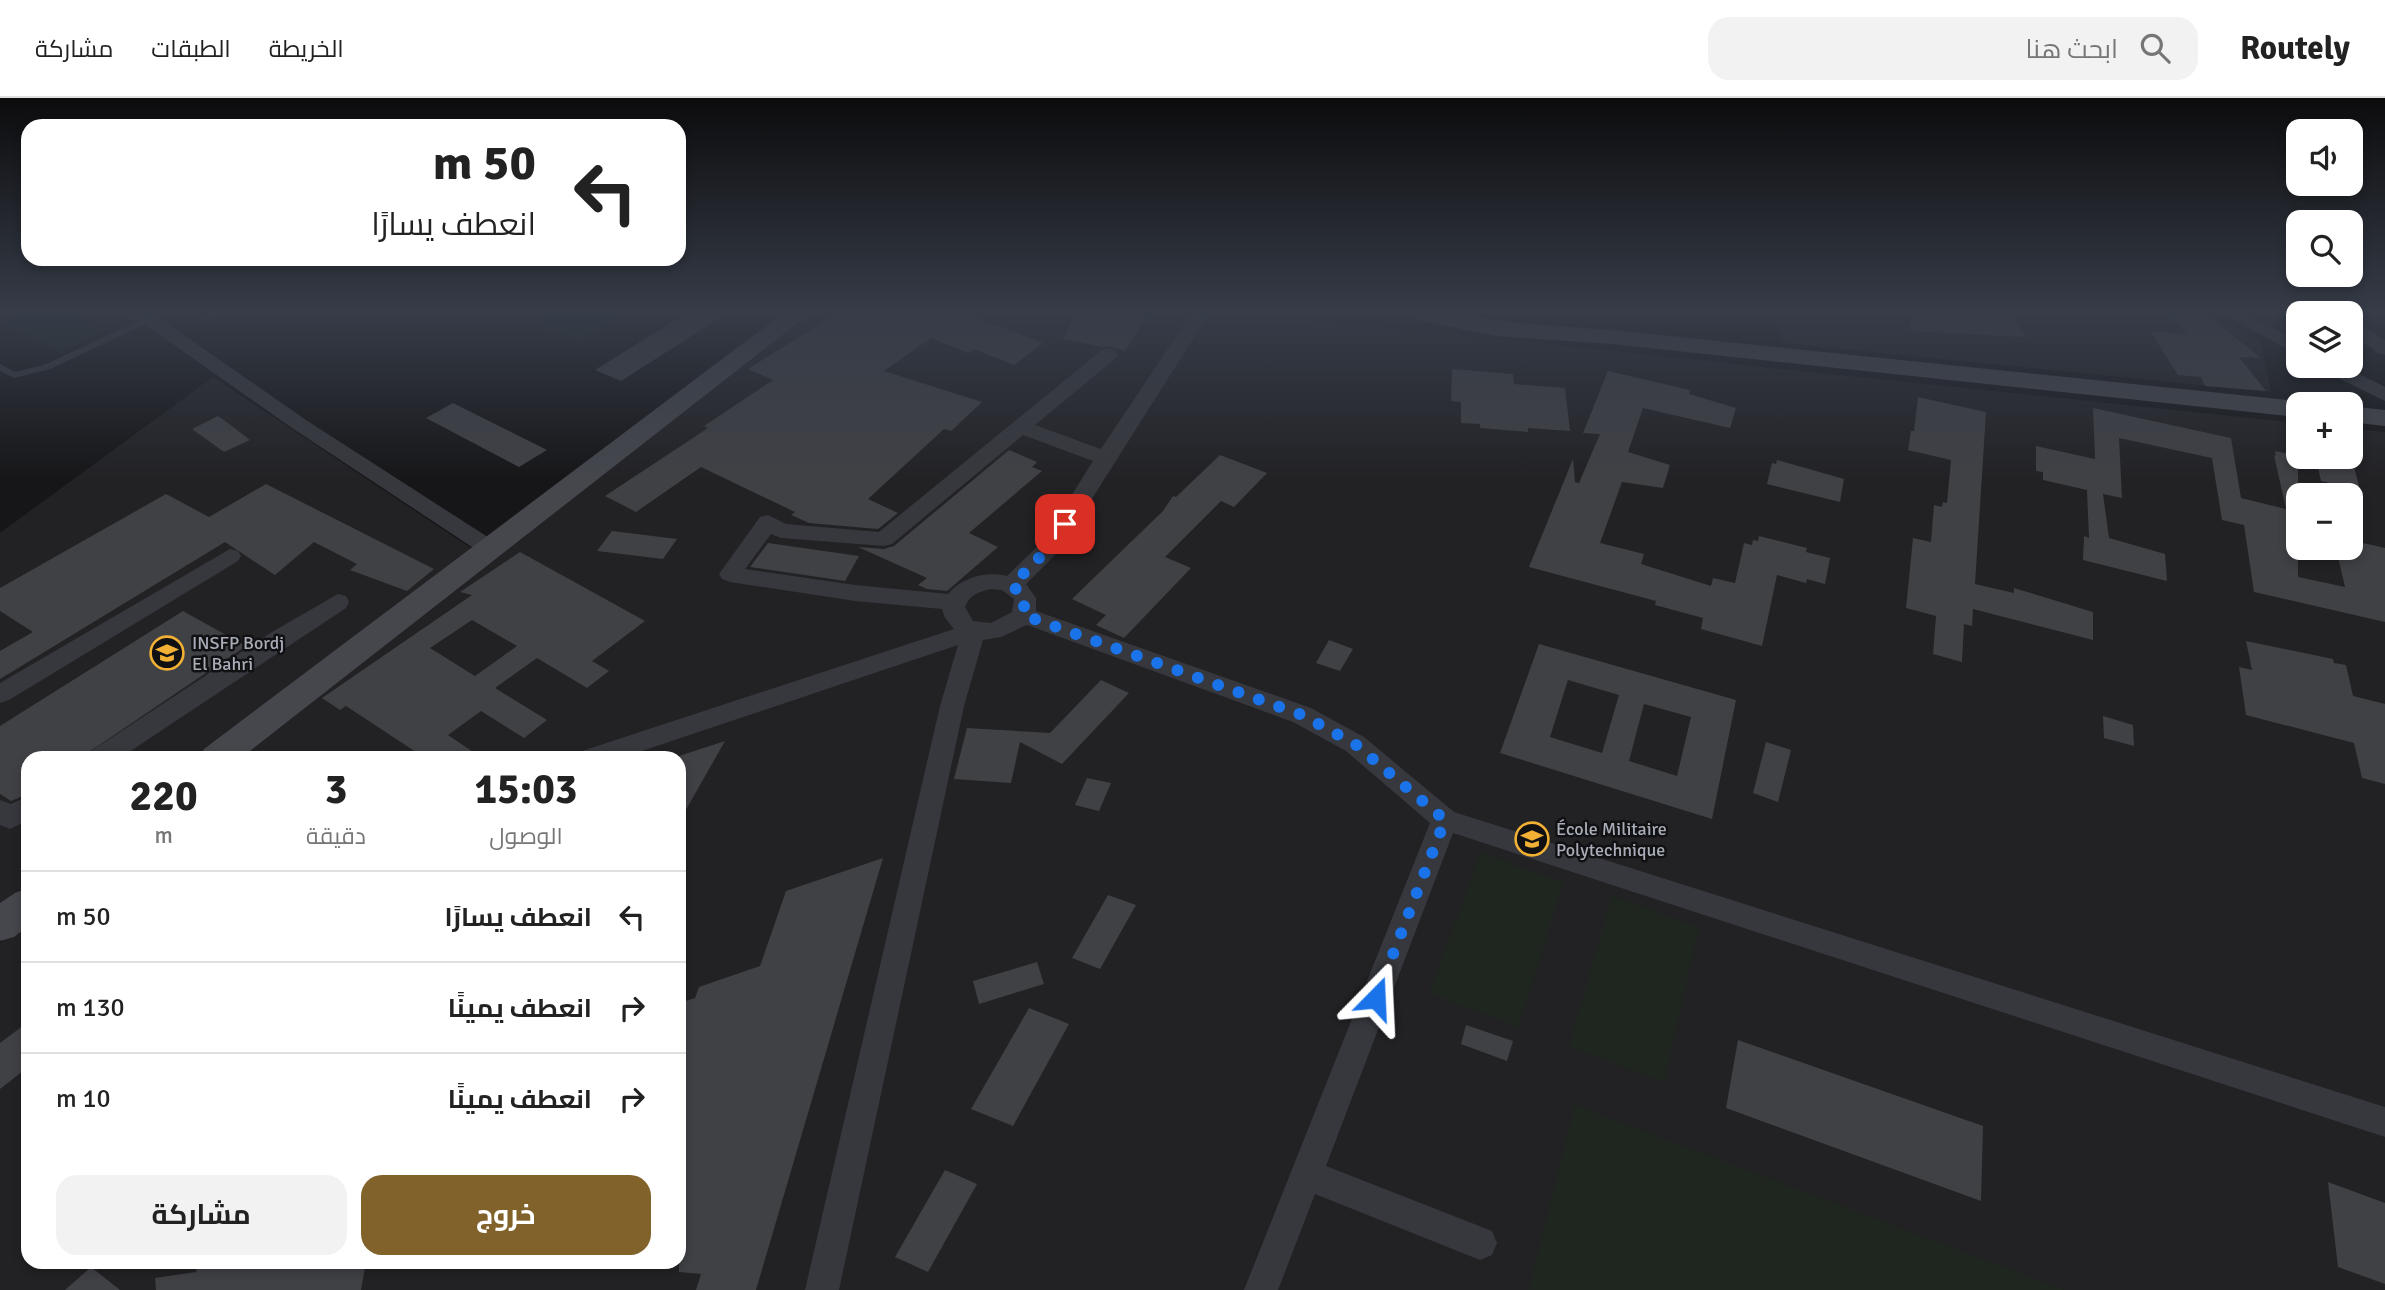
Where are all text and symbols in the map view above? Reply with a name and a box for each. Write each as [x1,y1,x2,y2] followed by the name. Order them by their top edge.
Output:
[1708,17,2198,80] search box
[2240,28,2350,69] text: Routely
[2136,29,2174,67] icon: search
[35,34,113,64] text: مشاركة
[151,34,231,64] text: الطبقات
[269,34,344,64] text: الخريطة
[2025,34,2118,66] text: ابحث هنا
[2286,119,2363,560] map controls
[2286,119,2363,196] button: sound
[433,133,536,193] text: 50 m
[560,147,651,238] icon: left
[371,205,536,244] text: انعطف يسارًا
[2286,210,2363,287] button: search
[2286,301,2363,378] button: layers
[2286,392,2363,469] button: +
[2286,483,2363,560] button: −
[1035,494,1095,554] pin
[1046,505,1084,543] icon: arrive
[192,632,284,675] place label: INSFP Bordj El Bahri
[148,634,186,672] school or university icon: INSFP Bordj El Bahri
[325,764,347,815] text: 3
[474,764,578,815] text: 15:03
[130,771,198,822] text: 220
[1556,818,1667,861] place label: École Militaire Polytechnique
[1513,820,1551,858] school or university icon: École Militaire Polytechnique
[154,821,173,850] text: m
[306,822,366,851] text: دقيقة
[489,822,563,851] text: الوصول
[613,898,651,936] icon: left
[56,901,111,933] text: 50 m
[444,902,592,934] text: انعطف يسارًا
[1339,961,1413,1035] position arrow
[613,989,651,1027] icon: right
[56,992,125,1024] text: 130 m
[448,993,592,1025] text: انعطف يمينًا
[613,1080,651,1118] icon: right
[56,1083,111,1115] text: 10 m
[448,1084,592,1116] text: انعطف يمينًا
[56,1175,347,1255] button: مشاركة
[361,1175,651,1255] button: خروج

